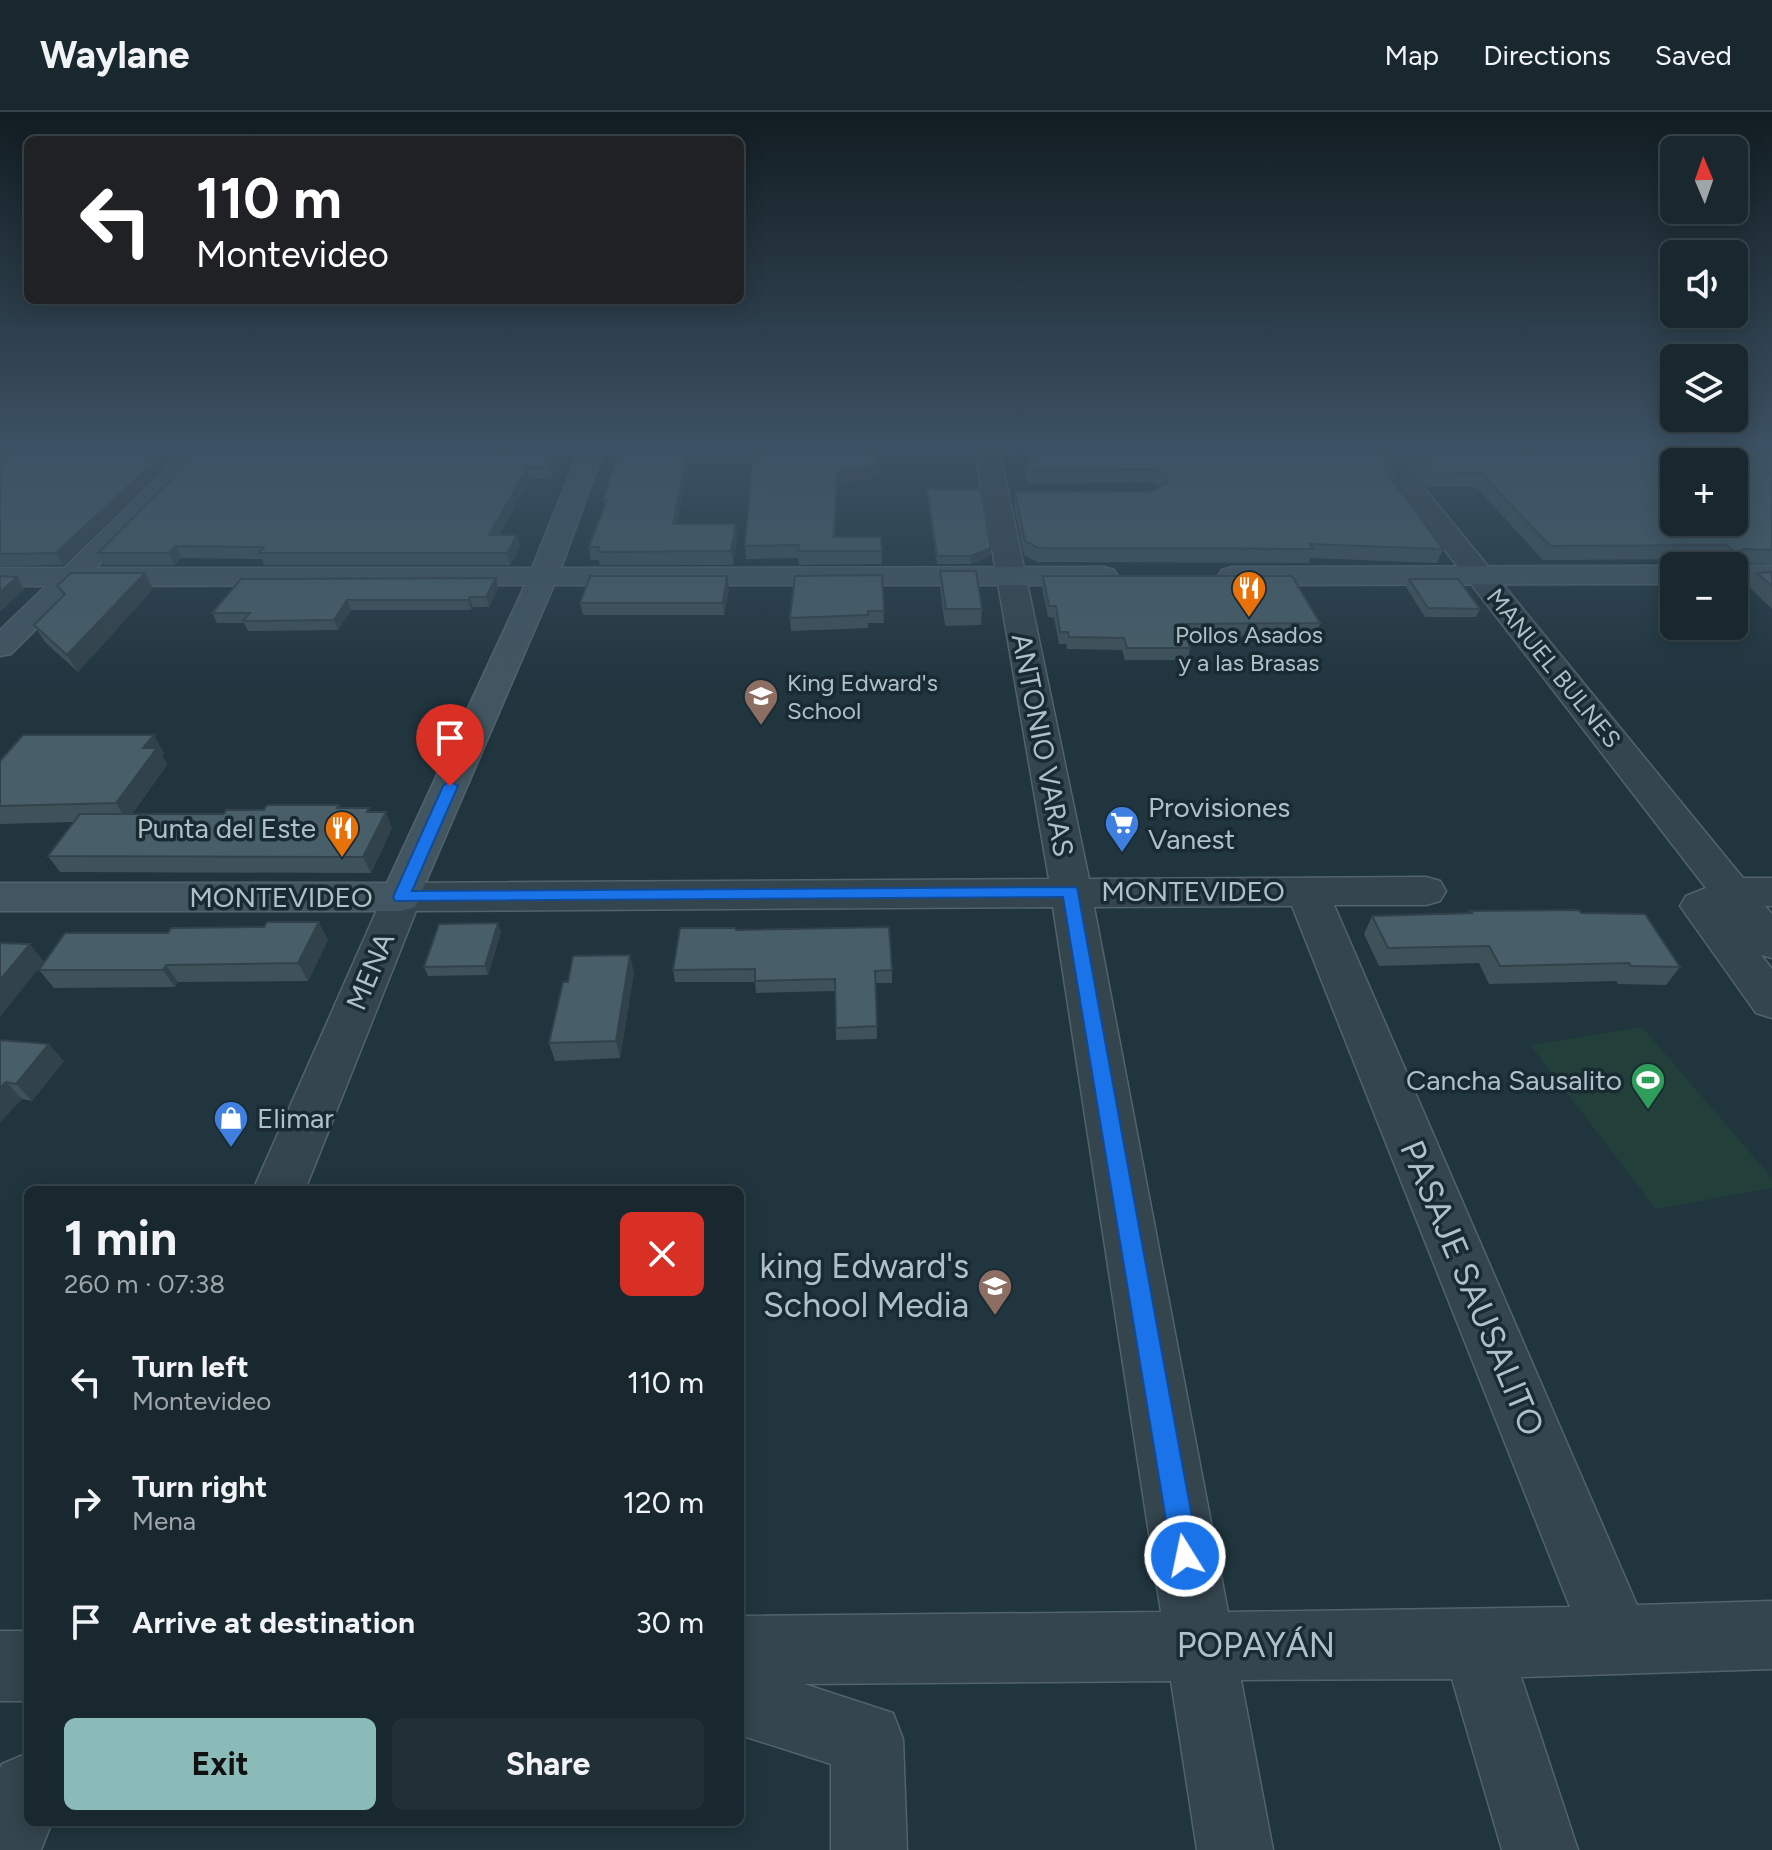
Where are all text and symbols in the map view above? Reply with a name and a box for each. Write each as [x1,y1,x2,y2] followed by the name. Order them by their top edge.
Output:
[40,32,190,78] text: Waylane
[1385,38,1439,72] text: Map
[1483,38,1611,72] text: Directions
[1655,38,1732,72] text: Saved
[1660,136,1748,224] north arrow
[1660,136,1748,640] map controls
[196,165,342,232] text: 110 m
[64,168,168,272] icon: left
[196,233,389,276] text: Montevideo
[1660,240,1748,328] button: sound
[1660,344,1748,432] button: layers
[1660,448,1748,536] button: +
[1660,552,1748,640] button: −
[1230,569,1268,619] restaurant icon: Pollos Asados y a las Brasas
[1481,583,1627,753] street label: MANUEL BULNES
[1175,620,1323,677] place label: Pollos Asados y a las Brasas
[1005,631,1081,859] street label: ANTONIO VARAS
[787,668,938,725] place label: King Edward's School
[742,677,780,727] school or university icon: King Edward's School
[416,704,484,786] pin
[428,716,472,760] icon: arrive
[1148,790,1290,856] place label: Provisiones Vanest
[1103,804,1141,854] supermarket icon: Provisiones Vanest
[323,809,361,859] restaurant icon: Punta del Este
[137,811,316,845] place label: Punta del Este
[1101,874,1285,908] street label: MONTEVIDEO
[189,880,373,914] street label: MONTEVIDEO
[339,927,401,1015] street label: MENA
[1629,1061,1667,1111] sports icon: Cancha Sausalito
[1406,1063,1622,1097] place label: Cancha Sausalito
[212,1099,250,1149] shop icon: Elimar
[257,1101,334,1135] place label: Elimar
[1391,1134,1553,1442] street label: PASAJE SAUSALITO
[64,1209,177,1267] text: 1 min
[620,1212,704,1296] button: close
[760,1246,969,1326] place label: king Edward's School Media
[976,1267,1014,1317] school or university icon: king Edward's School Media
[64,1268,225,1300] text: 260 m · 07:38
[132,1348,249,1385] text: Turn left
[64,1360,108,1404] icon: left
[627,1364,704,1401] text: 110 m
[132,1385,271,1417] text: Montevideo
[132,1468,267,1505] text: Turn right
[64,1480,108,1524] icon: right
[623,1484,704,1521] text: 120 m
[132,1505,196,1537] text: Mena
[1143,1514,1227,1598] position arrow
[64,1600,108,1644] icon: arrive
[132,1604,415,1641] text: Arrive at destination
[636,1604,704,1641] text: 30 m
[1177,1625,1335,1666] street label: POPAYÁN
[64,1718,376,1810] button: Exit
[392,1718,704,1810] button: Share

